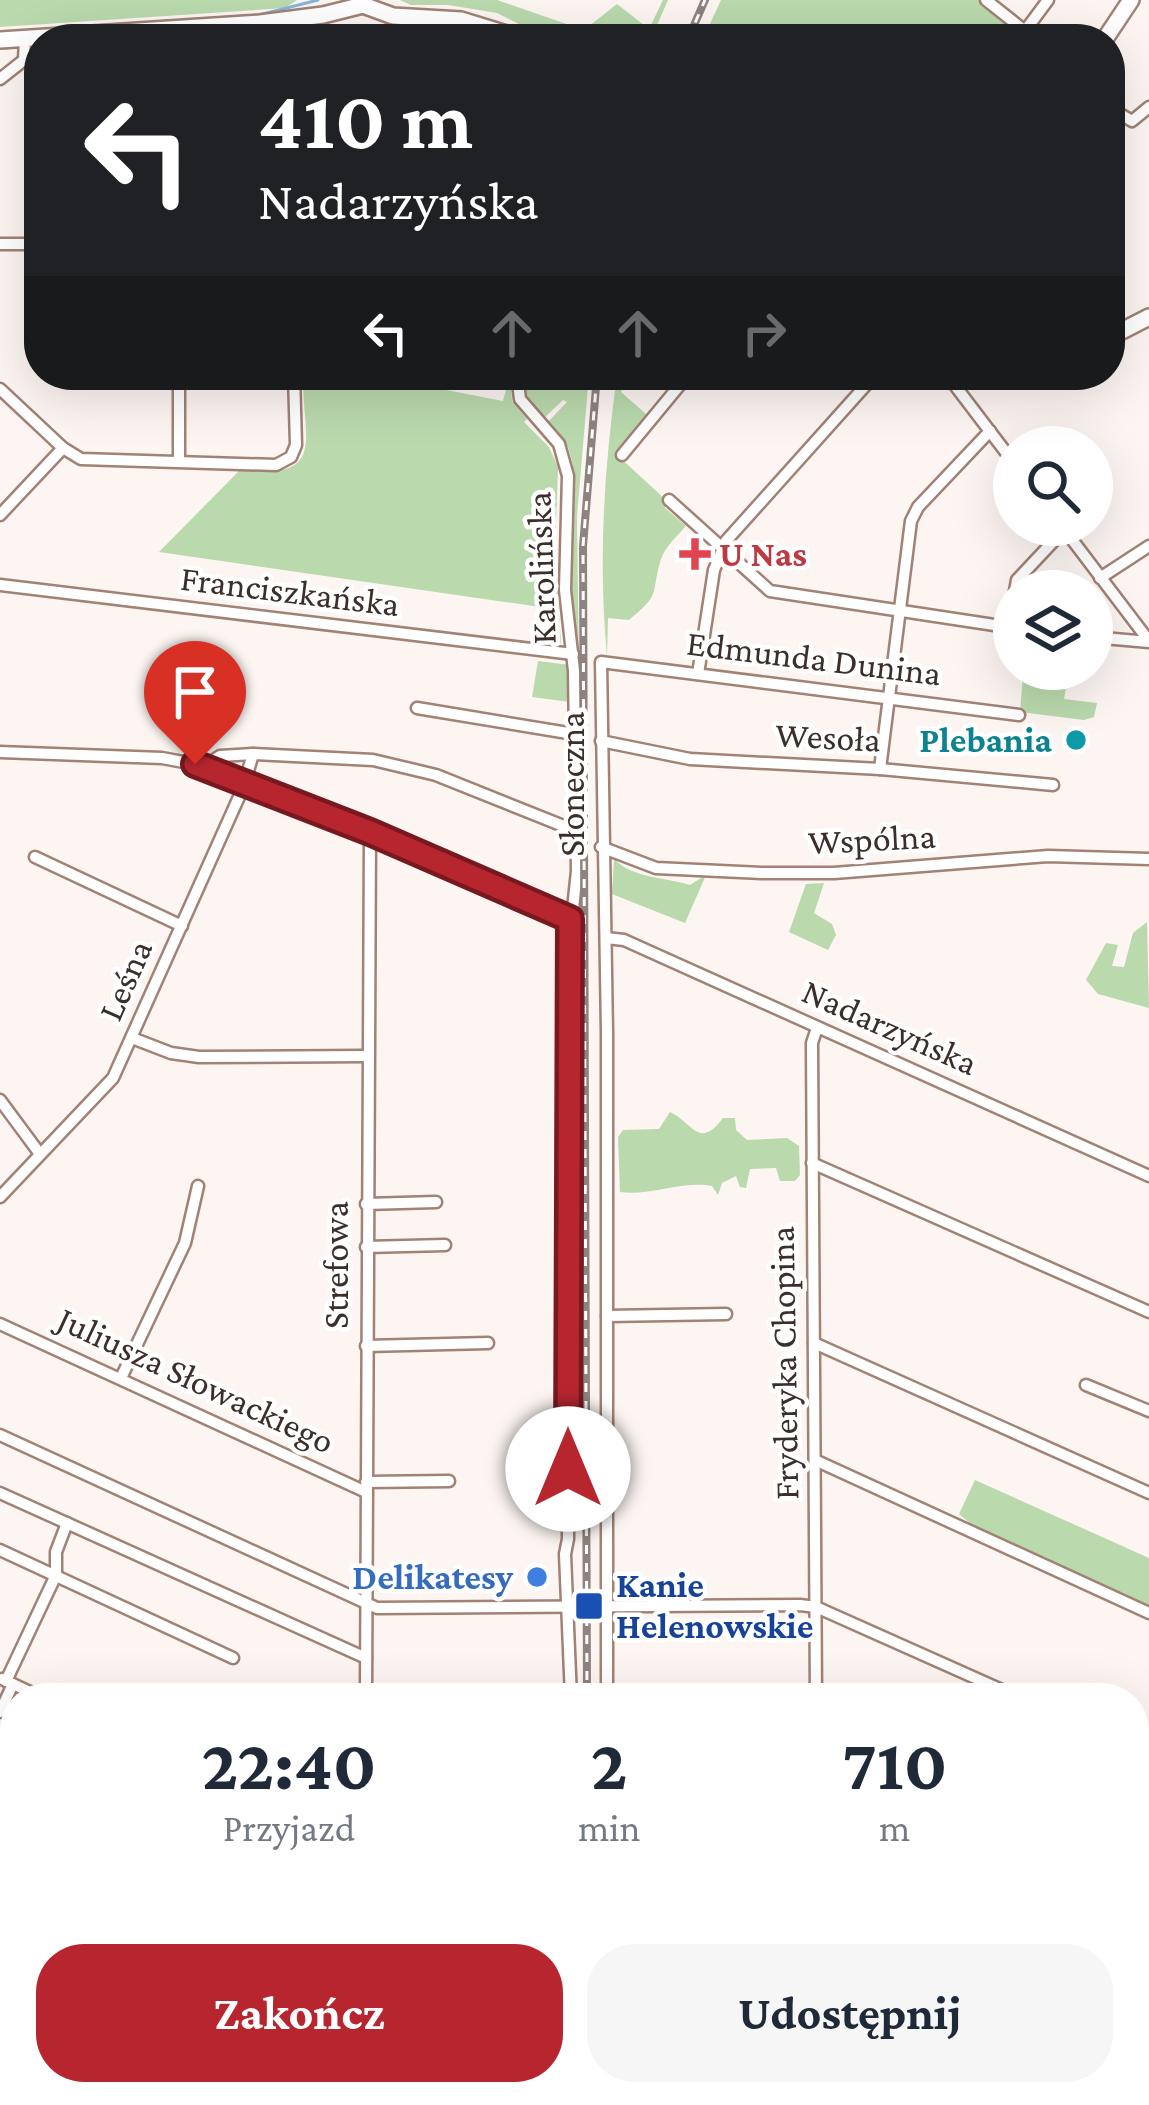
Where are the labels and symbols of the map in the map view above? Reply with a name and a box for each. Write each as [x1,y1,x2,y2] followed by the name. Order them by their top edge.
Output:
[518,491,564,645] street label: Karolińska
[719,534,807,574] place label: U Nas
[682,541,708,567] marker: U Nas
[178,558,402,624] street label: Franciszkańska
[684,623,944,693] street label: Edmunda Dunina
[144,641,246,764] pin
[552,711,592,857] street label: Słoneczna
[774,714,882,760] street label: Wesoła
[919,720,1052,760] place label: Plebania
[1063,727,1089,753] marker: Plebania
[807,816,937,862] street label: Wspólna
[90,934,160,1026] street label: Leśna
[796,971,984,1083] street label: Nadarzyńska
[316,1201,356,1329] street label: Strefowa
[762,1226,806,1500] street label: Fryderyka Chopina
[49,1297,340,1462] street label: Juliusza Słowackiego
[505,1406,631,1532] position arrow
[352,1557,513,1597] place label: Delikatesy
[524,1564,550,1590] marker: Delikatesy
[616,1565,814,1646] place label: Kanie Helenowskie
[573,1590,605,1622] marker: Kanie Helenowskie

